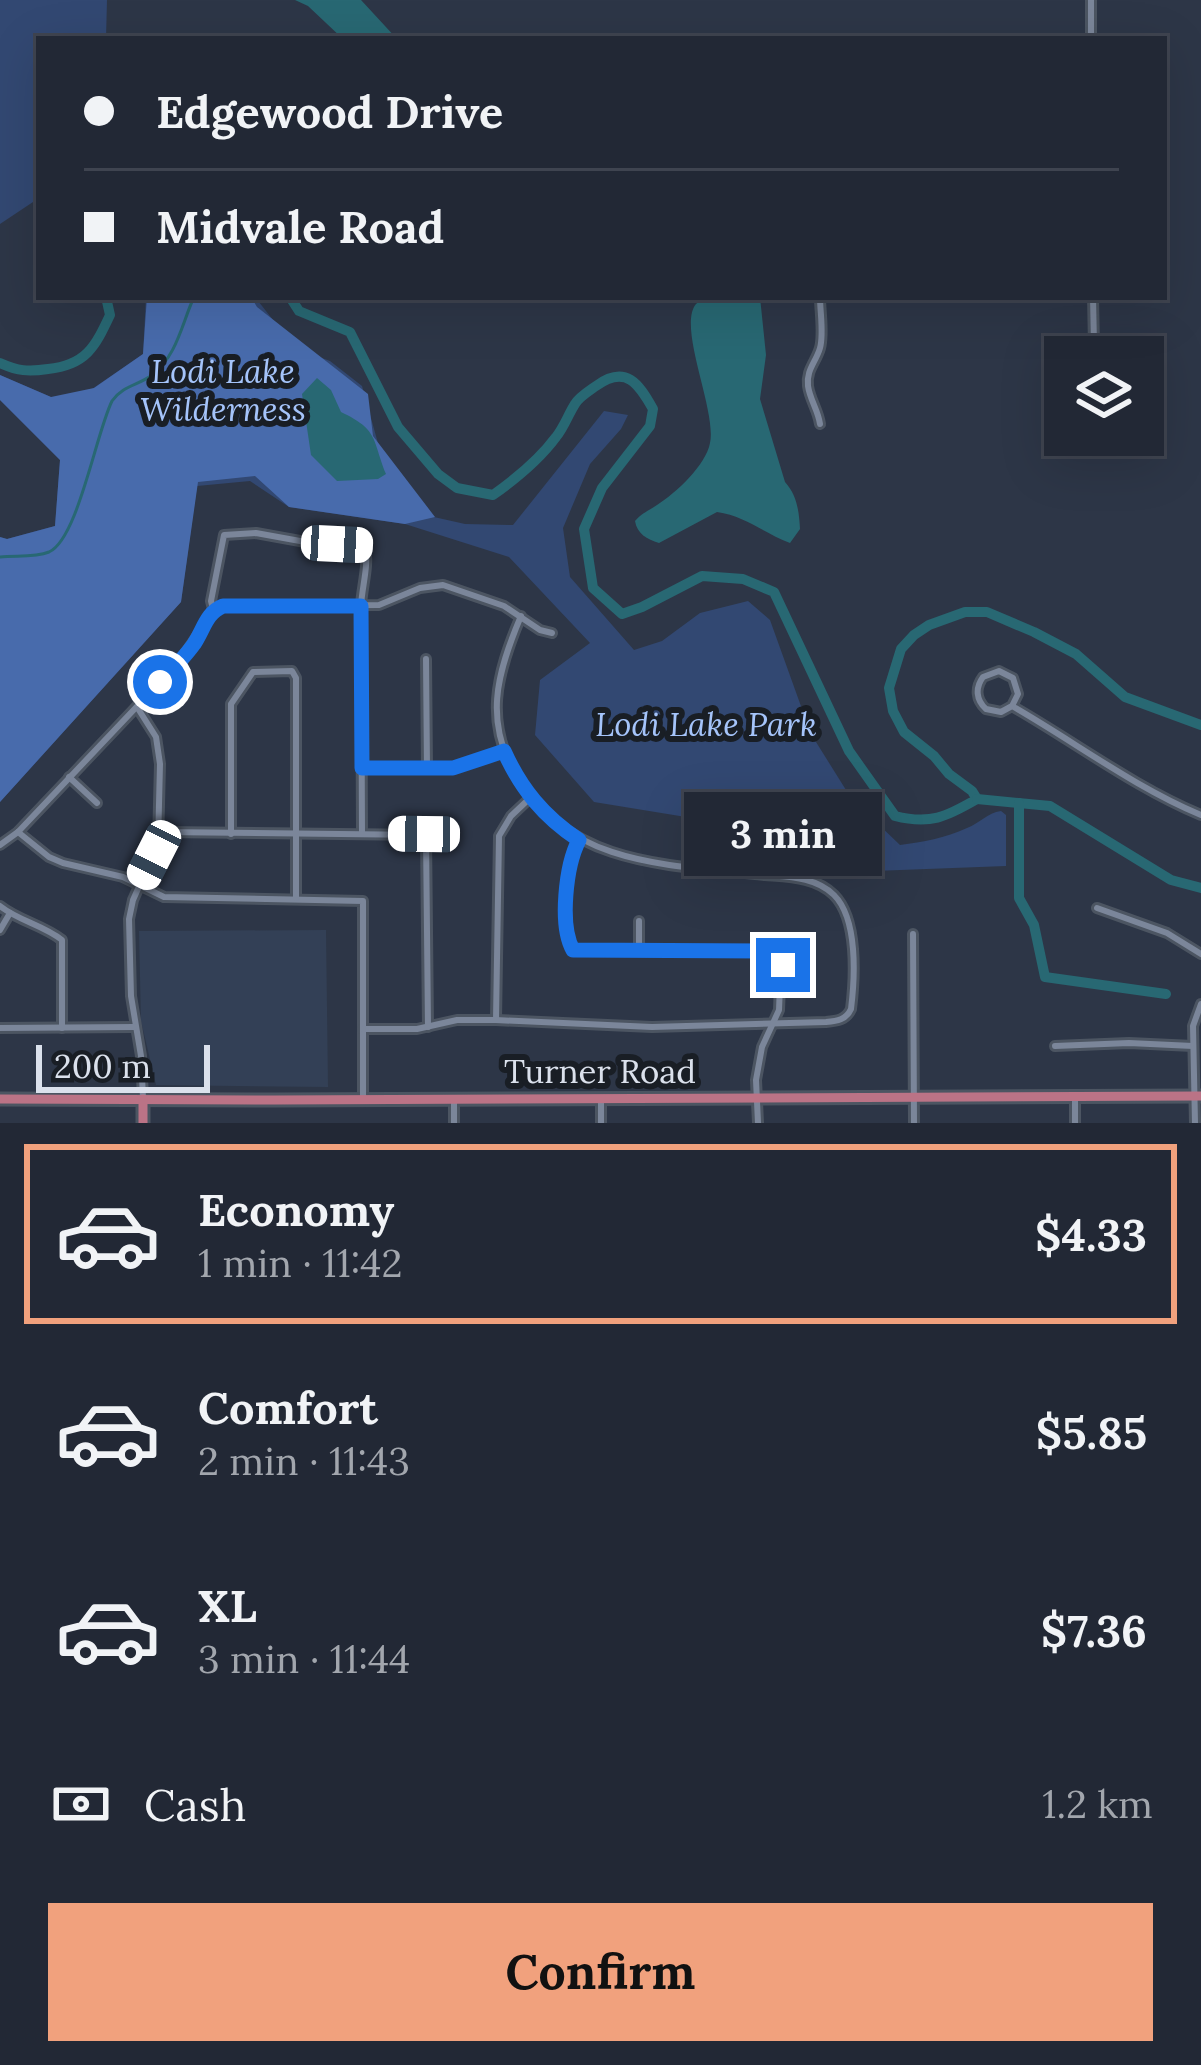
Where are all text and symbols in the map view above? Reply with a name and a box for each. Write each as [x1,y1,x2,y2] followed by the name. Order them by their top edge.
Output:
[156,83,503,140] text: Edgewood Drive
[156,198,444,255] text: Midvale Road
[1044,336,1164,456] map controls
[1044,336,1164,456] button: layers
[140,350,306,430] park label: Lodi Lake Wilderness
[300,524,374,564] car
[133,655,187,709] route start
[595,703,817,745] park label: Lodi Lake Park
[684,791,882,875] callout: 3 min
[730,809,836,859] text: 3 min
[122,815,186,895] car
[388,815,460,853] car
[756,938,810,992] route end
[36,1039,210,1092] scale bar
[54,1045,151,1087] text: 200 m
[504,1050,696,1092] street label: Turner Road
[54,1180,162,1288] icon: car
[198,1181,394,1238] text: Economy
[1035,1206,1147,1263] text: $4.33
[198,1238,402,1288] text: 1 min · 11:42
[54,1378,162,1486] icon: car
[198,1379,378,1436] text: Comfort
[1036,1404,1147,1461] text: $5.85
[198,1436,410,1486] text: 2 min · 11:43
[54,1576,162,1684] icon: car
[198,1577,257,1634] text: XL
[1041,1602,1147,1659] text: $7.36
[198,1634,410,1684] text: 3 min · 11:44
[48,1771,114,1837] icon: cash
[144,1776,246,1833] text: Cash
[1042,1779,1153,1829] text: 1.2 km
[48,1903,1153,2041] button: Confirm

